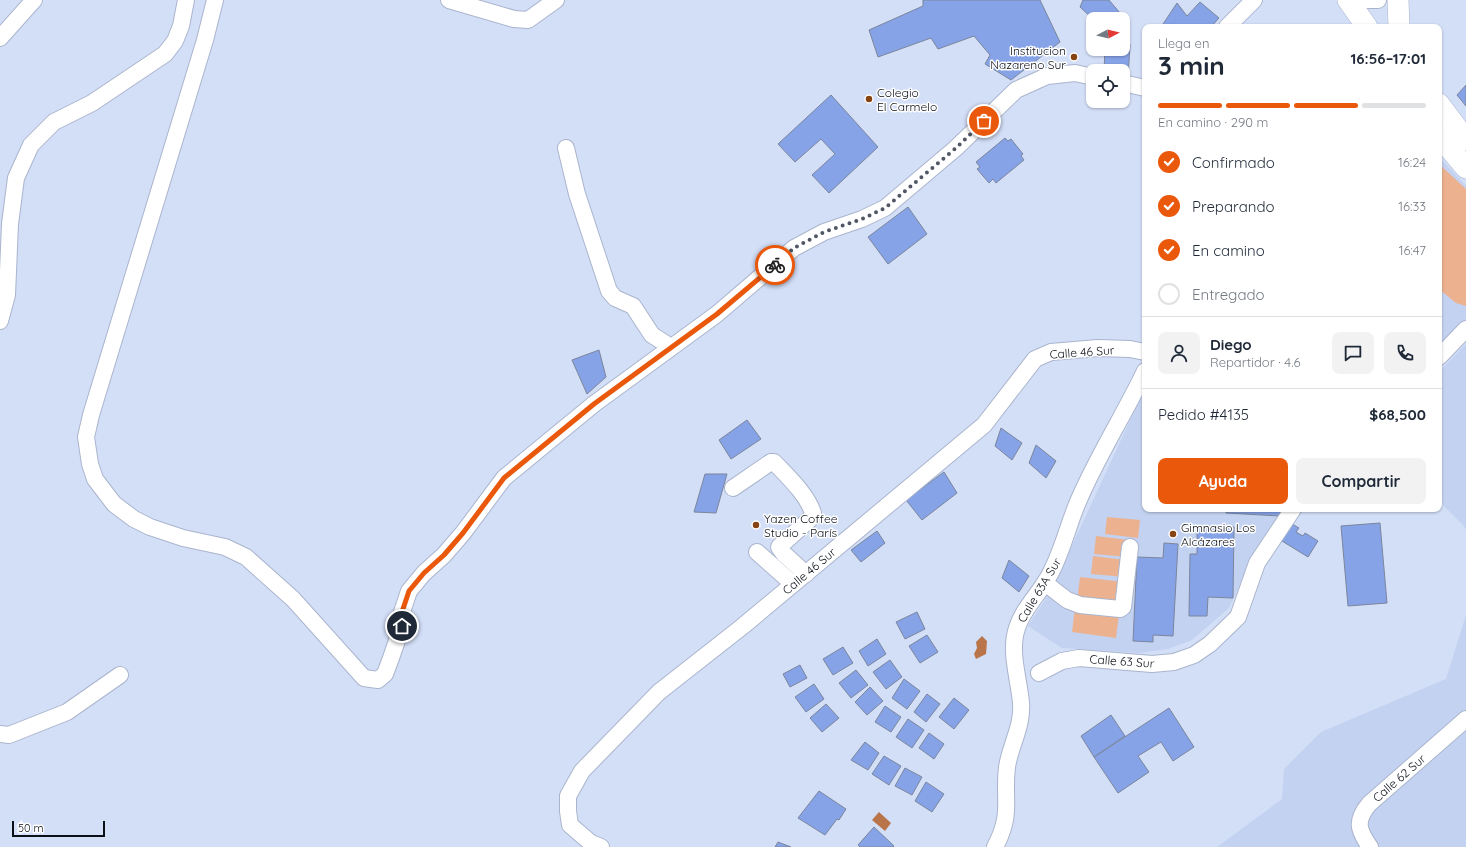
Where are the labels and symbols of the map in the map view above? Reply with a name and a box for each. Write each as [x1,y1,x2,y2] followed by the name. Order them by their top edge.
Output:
[1086,12,1130,56] north arrow
[990,43,1066,72] place label: Institucion Nazareno Sur
[1069,52,1079,62] marker: Institucion Nazareno Sur
[877,85,937,114] place label: Colegio El Carmelo
[864,94,874,104] marker: Colegio El Carmelo
[967,104,1001,138] pin
[755,245,795,285] courier
[1049,342,1115,362] street label: Calle 46 Sur
[764,511,838,540] place label: Yazen Coffee Studio - París
[751,520,761,530] marker: Yazen Coffee Studio - París
[1181,520,1255,549] place label: Gimnasio Los Alcázares
[1168,529,1178,539] marker: Gimnasio Los Alcázares
[779,544,839,598] street label: Calle 46 Sur
[1014,555,1064,625] street label: Calle 63A Sur
[385,609,419,643] pin
[1089,651,1155,671] street label: Calle 63 Sur
[1369,751,1429,805] street label: Calle 62 Sur
[12,819,105,838] scale bar

